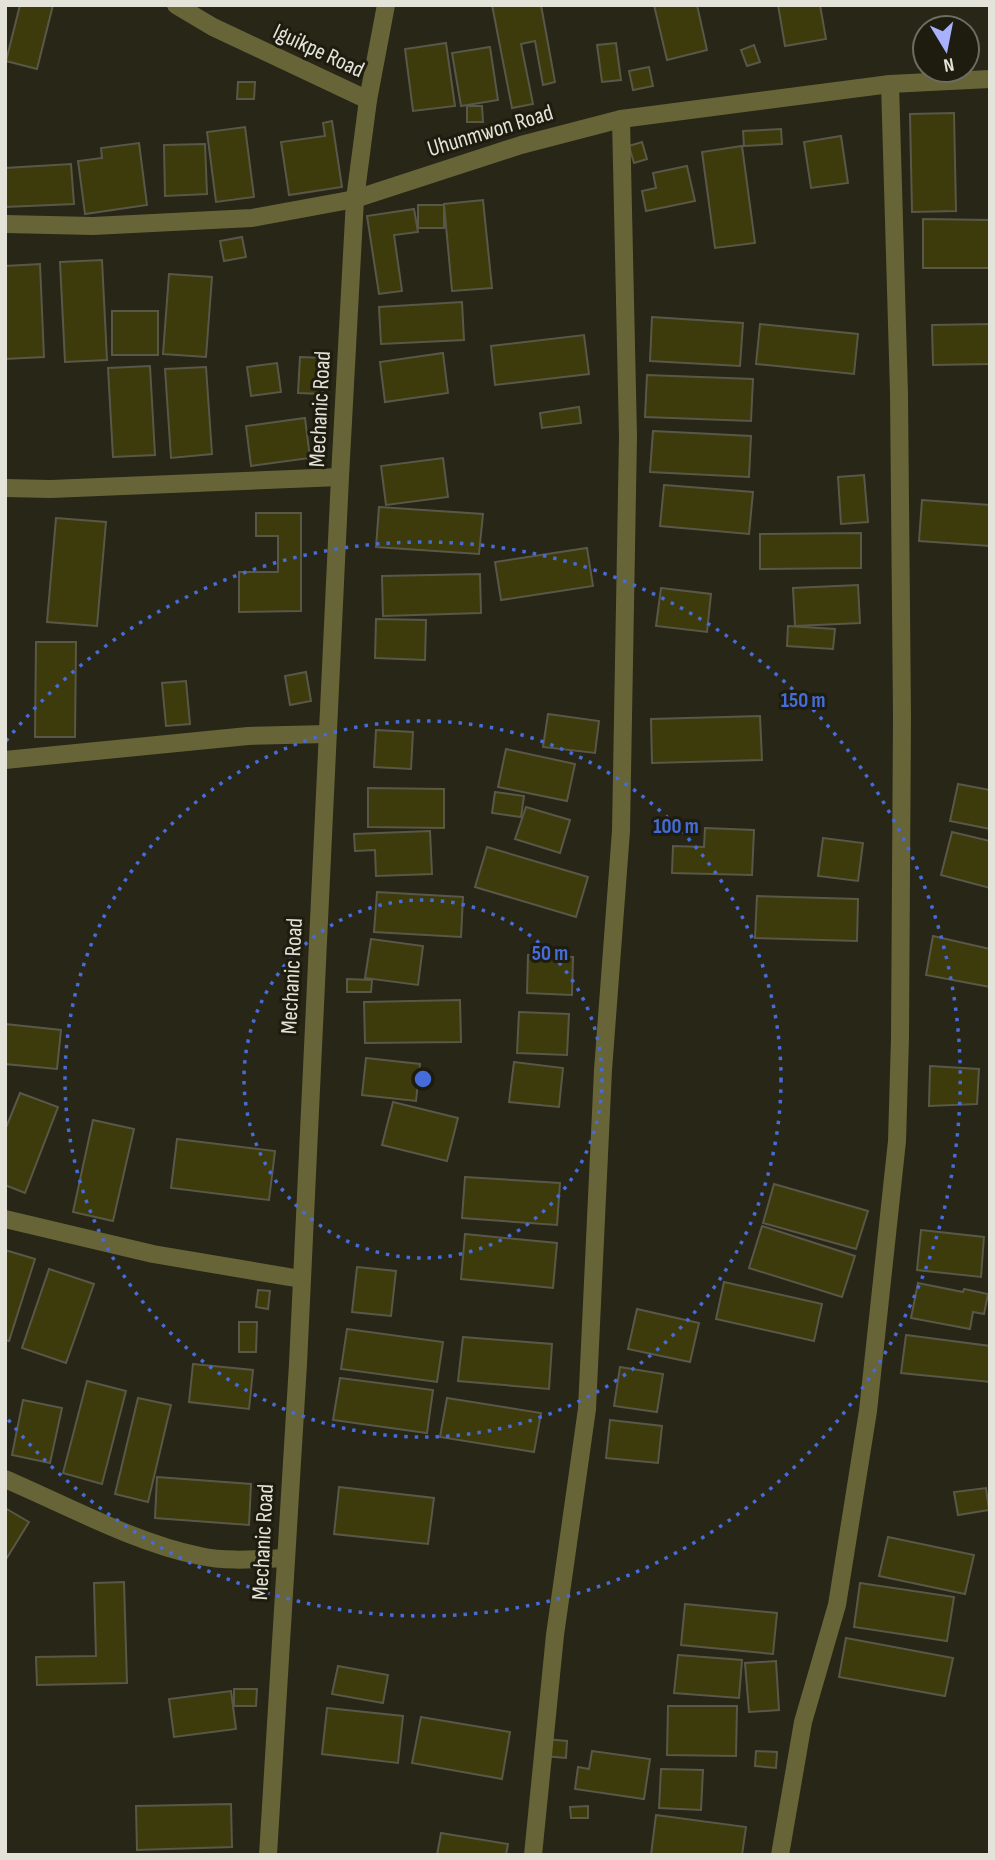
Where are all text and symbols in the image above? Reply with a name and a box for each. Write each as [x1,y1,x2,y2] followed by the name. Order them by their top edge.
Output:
[911,14,981,84] north arrow
[269,18,369,84] street label: Iguikpe Road
[942,52,956,76] text: N
[424,99,556,163] street label: Uhunmwon Road
[303,350,337,468] street label: Mechanic Road
[781,688,825,713] text: 150 m
[653,814,699,839] text: 100 m
[275,917,309,1035] street label: Mechanic Road
[532,941,568,966] text: 50 m
[411,1067,435,1091] centre of rings
[246,1483,280,1601] street label: Mechanic Road

